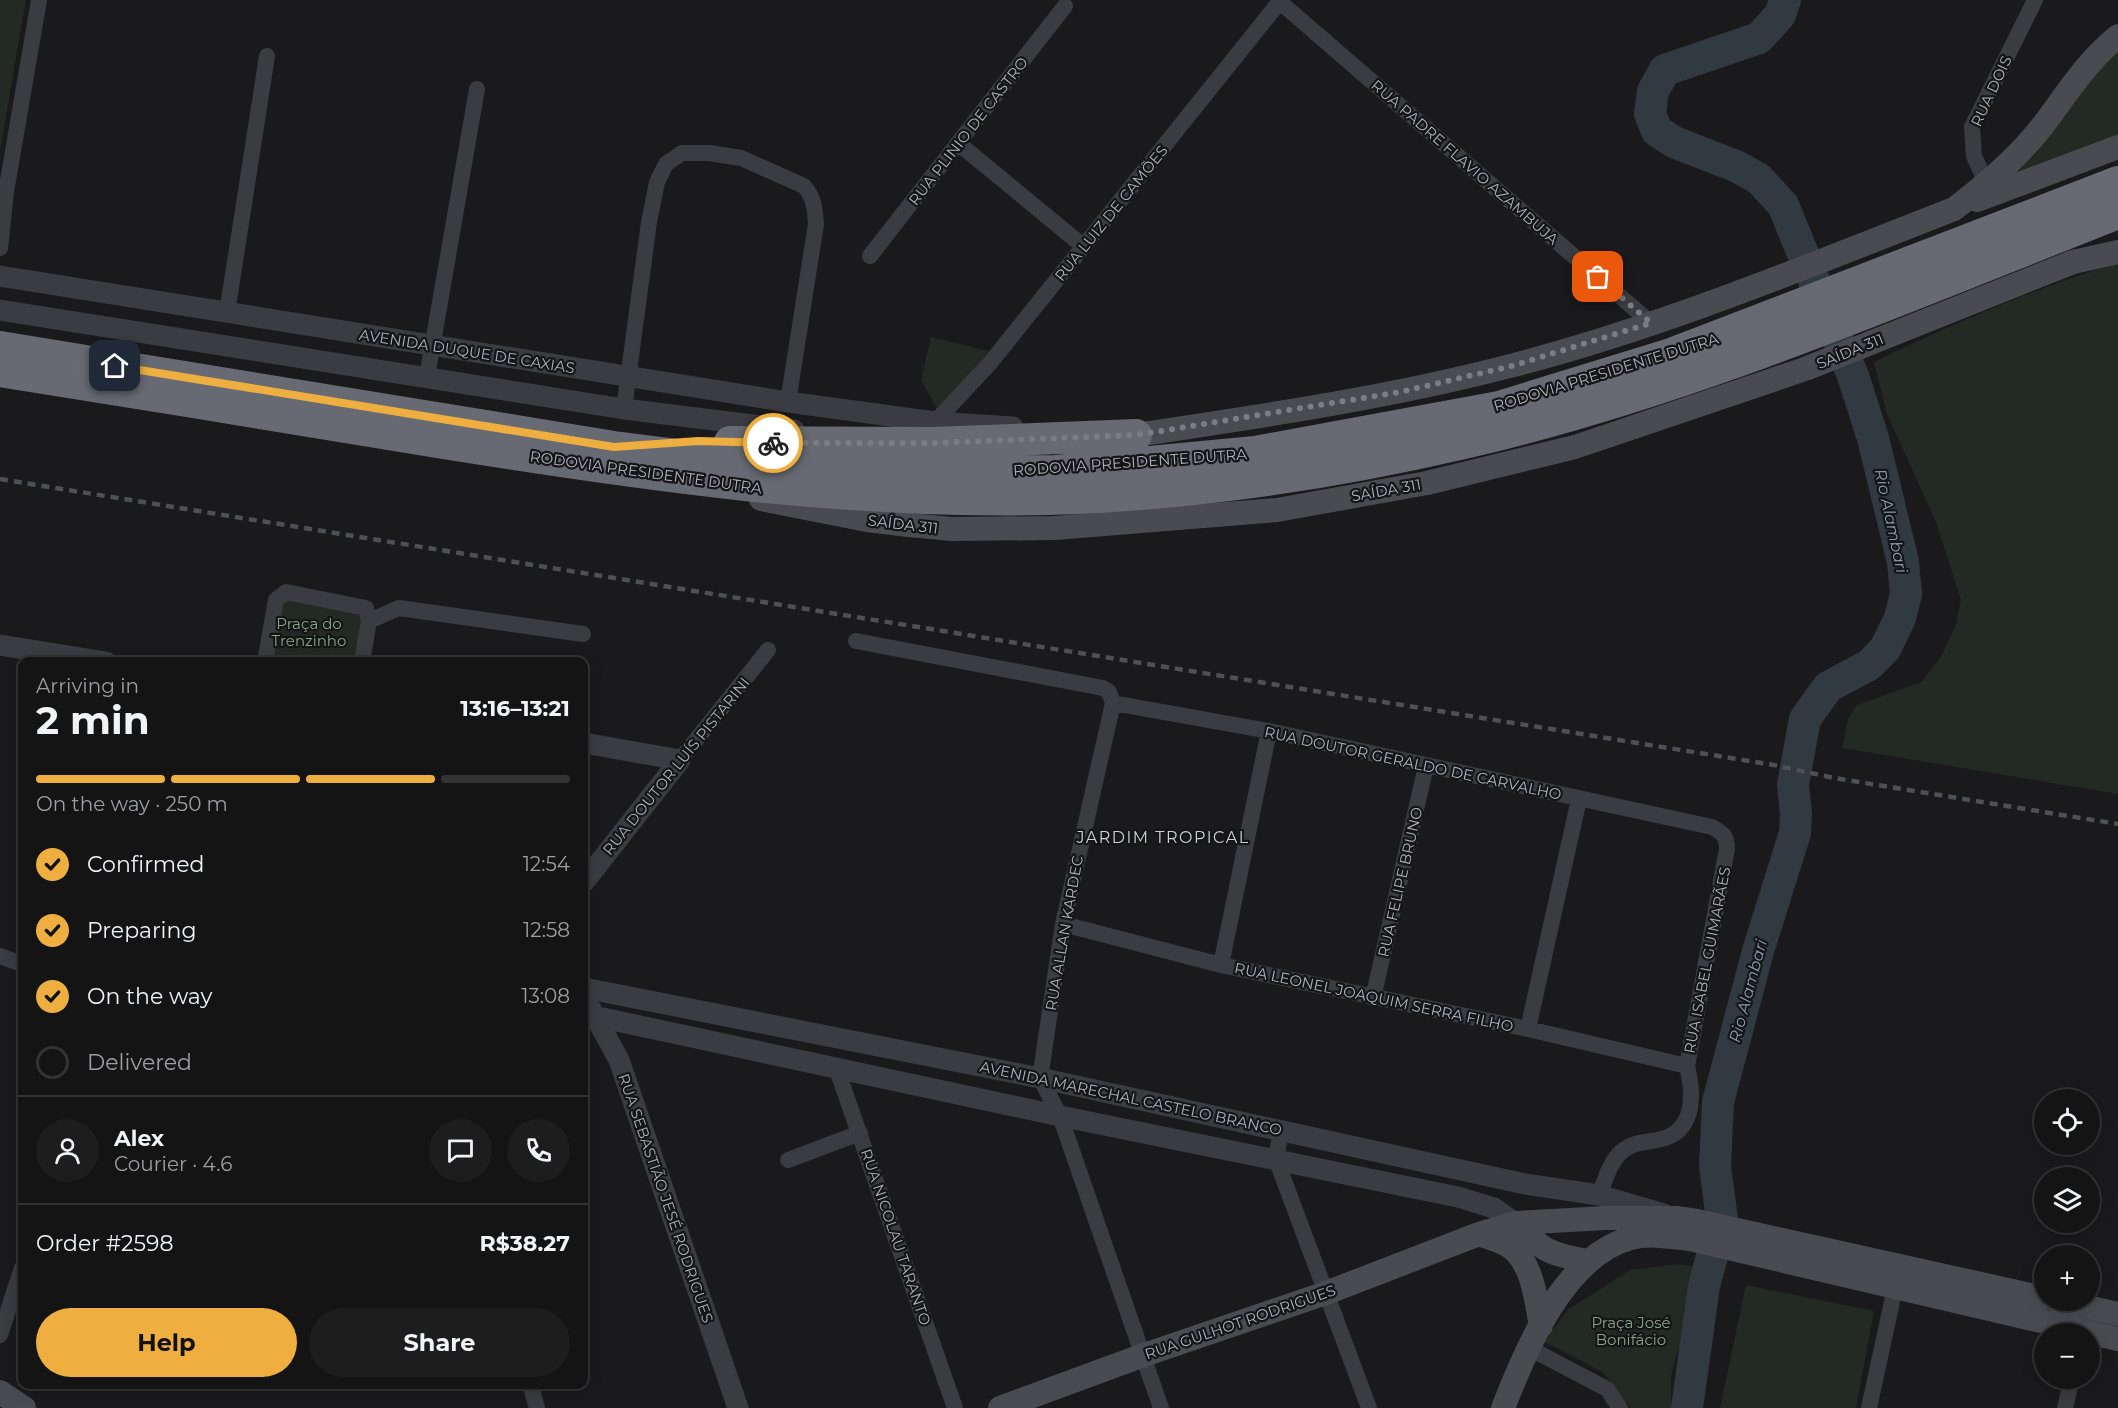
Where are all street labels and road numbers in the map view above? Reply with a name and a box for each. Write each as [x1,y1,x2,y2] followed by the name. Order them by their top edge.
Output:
[904,53,1032,209] street label: RUA PLINIO DE CASTRO
[1966,53,2016,129] street label: RUA DOIS
[1367,75,1563,249] street label: RUA PADRE FLAVIO AZAMBUJA
[1050,141,1172,285] street label: RUA LUIZ DE CAMÕES
[358,325,576,377] street label: AVENIDA DUQUE DE CAXIAS
[1491,329,1721,415] street label: RODOVIA PRESIDENTE DUTRA
[1814,329,1886,373] street label: SAÍDA 311
[1012,444,1248,480] street label: RODOVIA PRESIDENTE DUTRA
[529,446,764,498] street label: RODOVIA PRESIDENTE DUTRA
[1350,475,1422,505] street label: SAÍDA 311
[867,510,939,538] street label: SAÍDA 311
[598,673,754,859] street label: RUA DOUTOR LUÍS PISTARINI
[1263,722,1563,804] street label: RUA DOUTOR GERALDO DE CARVALHO
[1373,805,1427,959] street label: RUA FELIPE BRUNO
[1041,853,1087,1012] street label: RUA ALLAN KARDEC
[1680,865,1734,1055] street label: RUA ISABEL GUIMARÃES
[1233,958,1515,1036] street label: RUA LEONEL JOAQUIM SERRA FILHO
[978,1057,1284,1139] street label: AVENIDA MARECHAL CASTELO BRANCO
[614,1071,718,1325] street label: RUA SEBASTIÃO JESÉ RODRIGUES
[857,1146,935,1328] street label: RUA NICOLAU TARANTO
[1142,1280,1338,1364] street label: RUA GULHOT RODRIGUES

